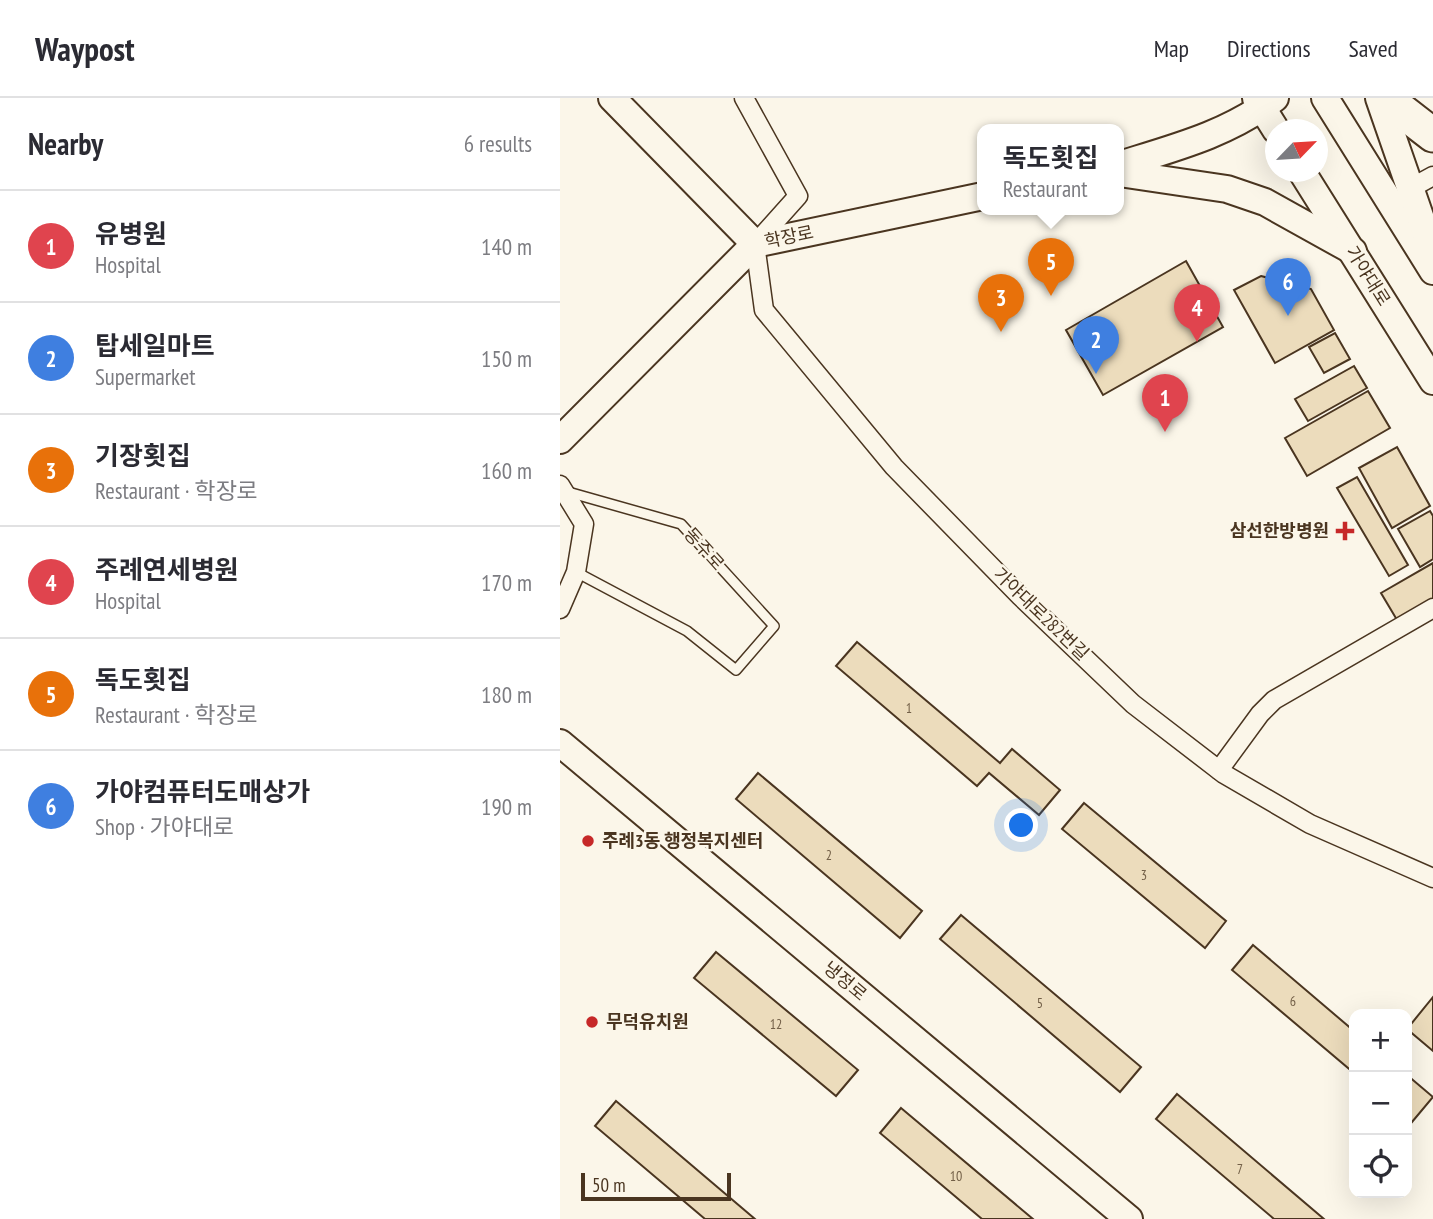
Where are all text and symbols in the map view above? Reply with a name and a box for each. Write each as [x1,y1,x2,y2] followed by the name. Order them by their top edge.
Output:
[35,27,135,70] text: Waypost
[1154,33,1189,64] text: Map
[1227,33,1311,64] text: Directions
[1349,33,1398,64] text: Saved
[1265,119,1328,182] north arrow
[28,124,103,163] text: Nearby
[977,124,1124,215] popup
[464,129,532,158] text: 6 results
[1003,141,1098,174] text: 독도횟집
[1003,174,1088,203] text: Restaurant
[95,217,167,250] text: 유병원
[762,220,816,253] street label: 학장로
[46,232,57,261] text: 1
[481,232,532,261] text: 140 m
[1028,238,1074,296] pin: 5
[1341,242,1396,310] street label: 가야대로
[95,250,161,279] text: Hospital
[1265,258,1311,316] pin: 6
[978,274,1024,332] pin: 3
[1174,284,1220,342] pin: 4
[1073,316,1119,374] pin: 2
[95,329,215,362] text: 탑세일마트
[46,344,57,373] text: 2
[481,344,532,373] text: 150 m
[95,362,196,391] text: Supermarket
[1142,374,1188,432] pin: 1
[95,439,191,472] text: 기장횟집
[46,456,57,485] text: 3
[481,456,532,485] text: 160 m
[95,476,258,505] text: Restaurant · 학장로
[1230,519,1329,542] place label: 삼선한방병원
[1335,521,1355,541] marker: 삼선한방병원
[679,523,730,575] street label: 동주로
[95,553,239,586] text: 주례연세병원
[989,562,1094,665] street label: 가야대로282번길
[46,568,57,597] text: 4
[481,568,532,597] text: 170 m
[95,586,161,615] text: Hospital
[95,663,191,696] text: 독도횟집
[46,680,57,709] text: 5
[481,680,532,709] text: 180 m
[906,699,912,717] house number: 1
[95,700,258,729] text: Restaurant · 학장로
[95,775,310,808] text: 가야컴퓨터도매상가
[46,792,57,821] text: 6
[481,792,532,821] text: 190 m
[1004,808,1038,842] your location
[95,812,234,841] text: Shop · 가야대로
[602,829,763,852] place label: 주례3동 행정복지센터
[580,833,596,849] marker: 주례3동 행정복지센터
[826,846,832,864] house number: 2
[1141,866,1147,884] house number: 3
[819,956,872,1005] street label: 냉정로
[1290,992,1296,1010] house number: 6
[1037,994,1043,1012] house number: 5
[1349,1009,1412,1198] map controls
[1349,1009,1412,1072] button: +
[606,1010,689,1033] place label: 무덕유치원
[584,1014,600,1030] marker: 무덕유치원
[770,1015,782,1033] house number: 12
[1349,1072,1412,1135] button: −
[1349,1135,1412,1198] button: locate
[1237,1160,1243,1178] house number: 7
[950,1167,962,1185] house number: 10
[581,1170,732,1202] scale bar
[592,1173,626,1197] text: 50 m

